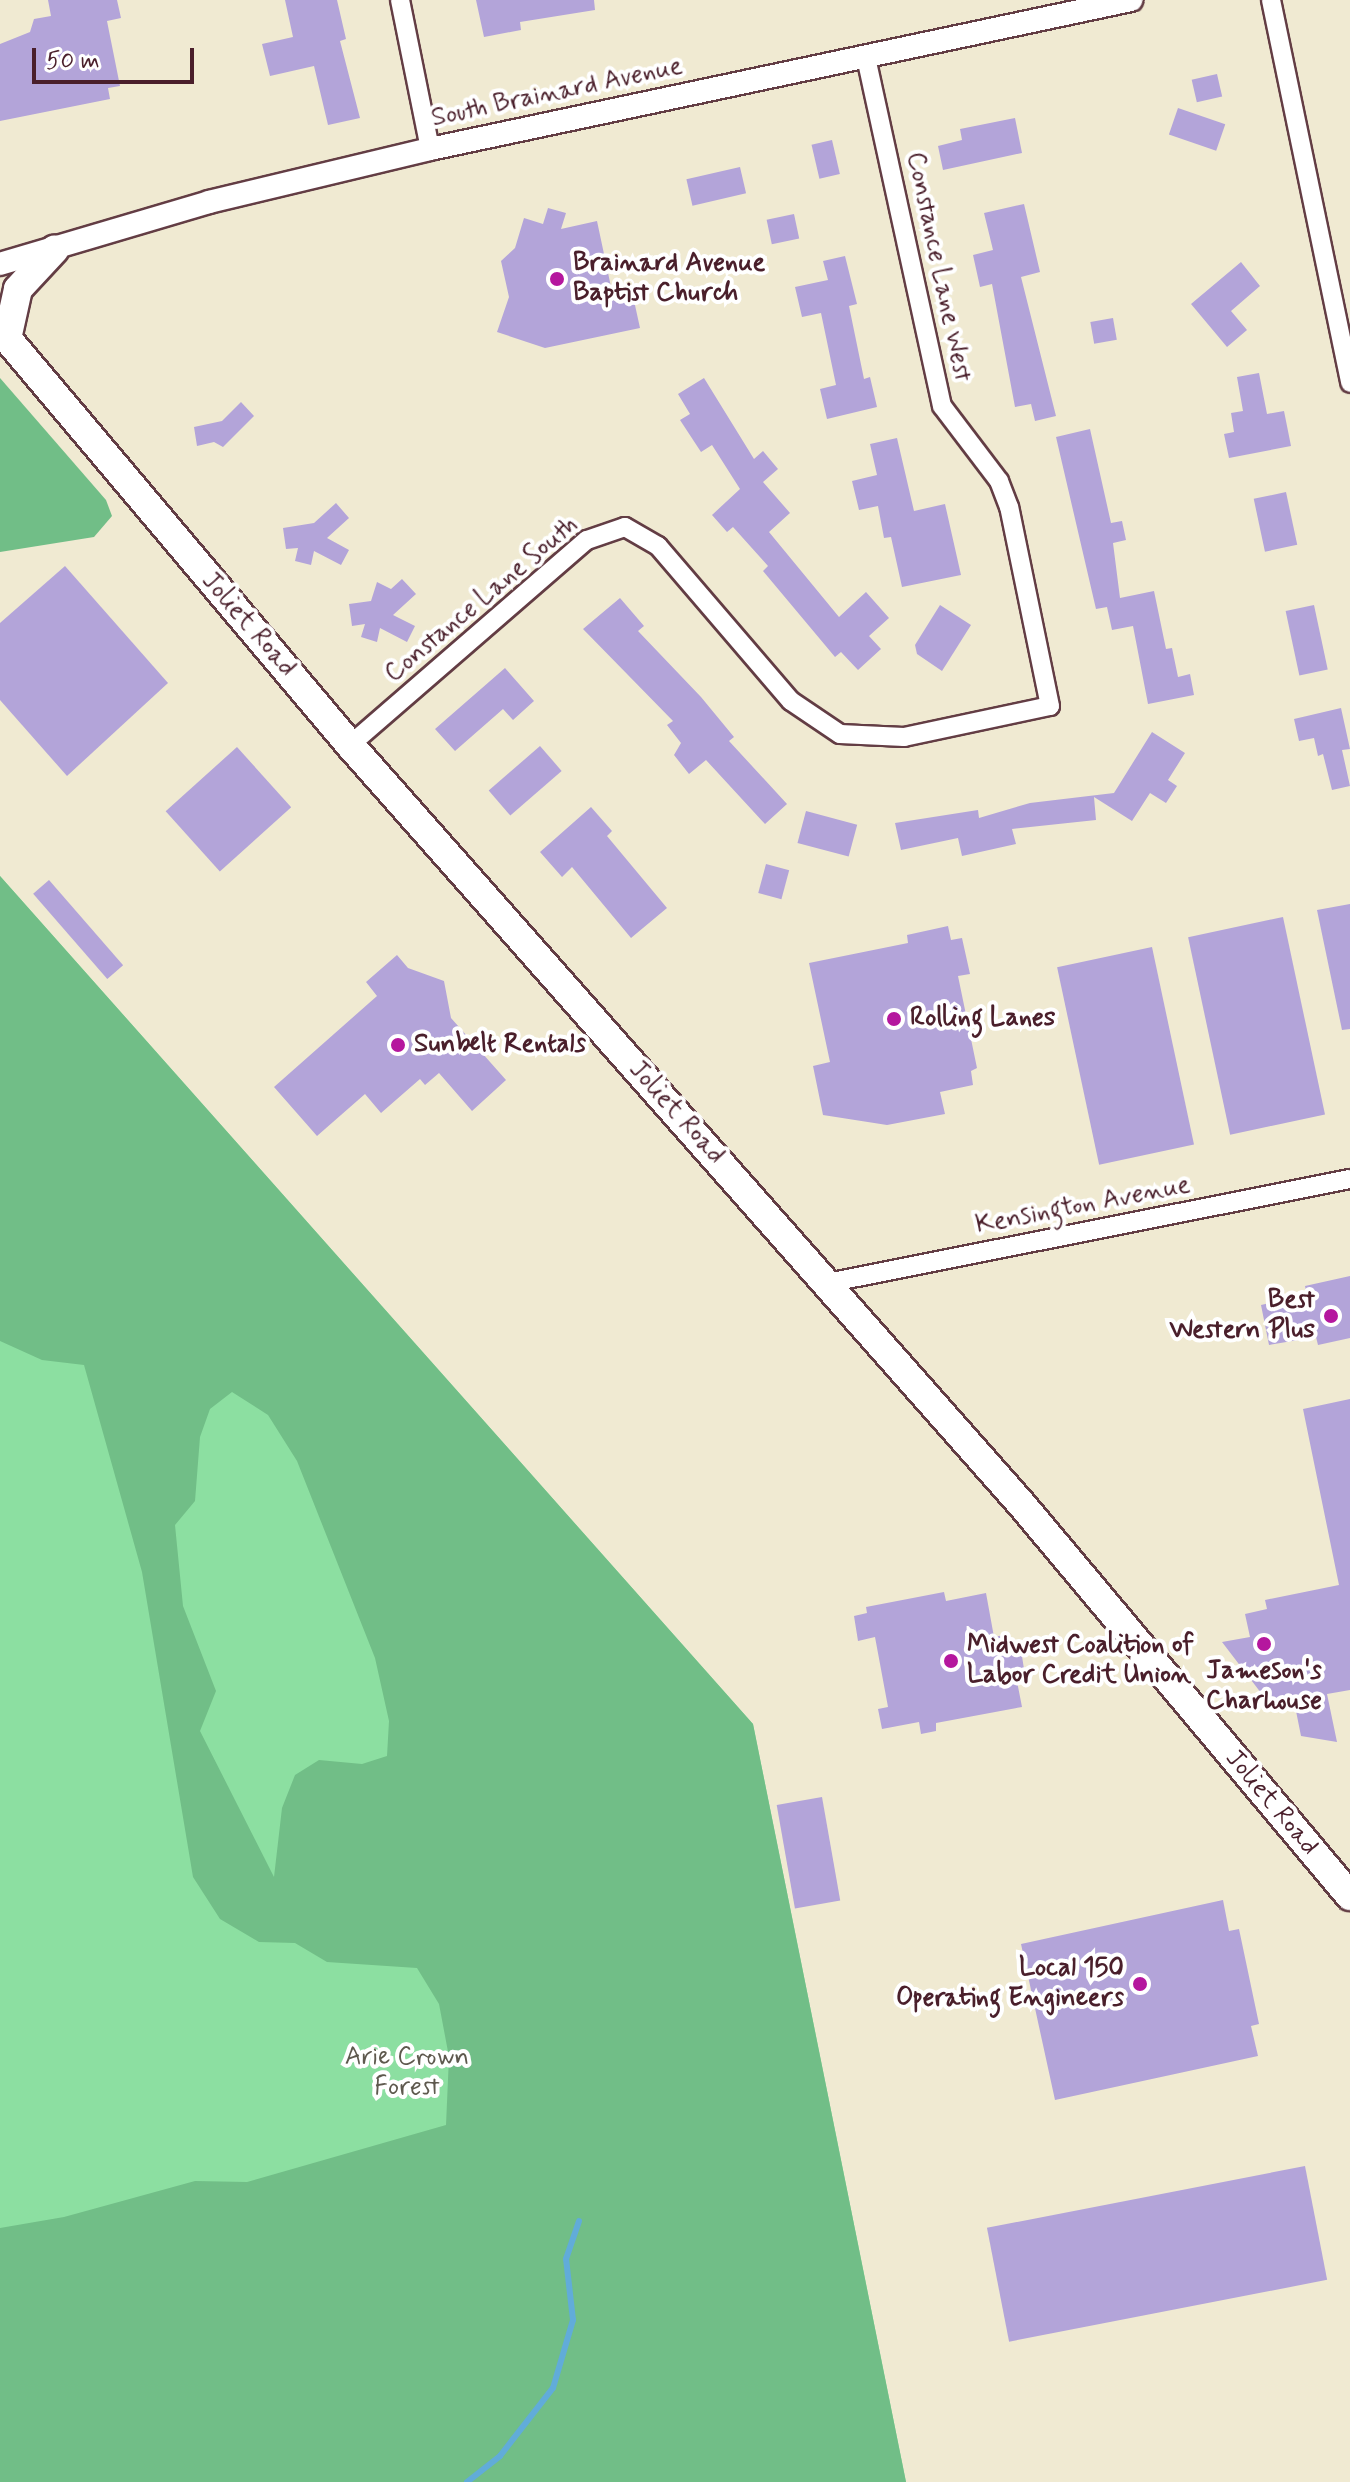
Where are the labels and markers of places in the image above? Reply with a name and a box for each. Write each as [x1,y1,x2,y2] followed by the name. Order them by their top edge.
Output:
[573,248,767,310] place label: Brainard Avenue Baptist Church
[548,270,566,288] marker: Brainard Avenue Baptist Church
[910,1003,1056,1035] place label: Rolling Lanes
[885,1010,903,1028] marker: Rolling Lanes
[414,1029,588,1061] place label: Sunbelt Rentals
[389,1036,407,1054] marker: Sunbelt Rentals
[1173,1285,1315,1346] place label: Best Western Plus
[1322,1307,1340,1325] marker: Best Western Plus
[967,1630,1194,1692] place label: Midwest Coalition of Labor Credit Union
[1255,1635,1273,1653] marker: Jameson's Charhouse
[942,1652,960,1670] marker: Midwest Coalition of Labor Credit Union
[1206,1656,1322,1718] place label: Jameson's Charhouse
[898,1953,1124,2014] place label: Local 150 Operating Engineers
[1131,1975,1149,1993] marker: Local 150 Operating Engineers

